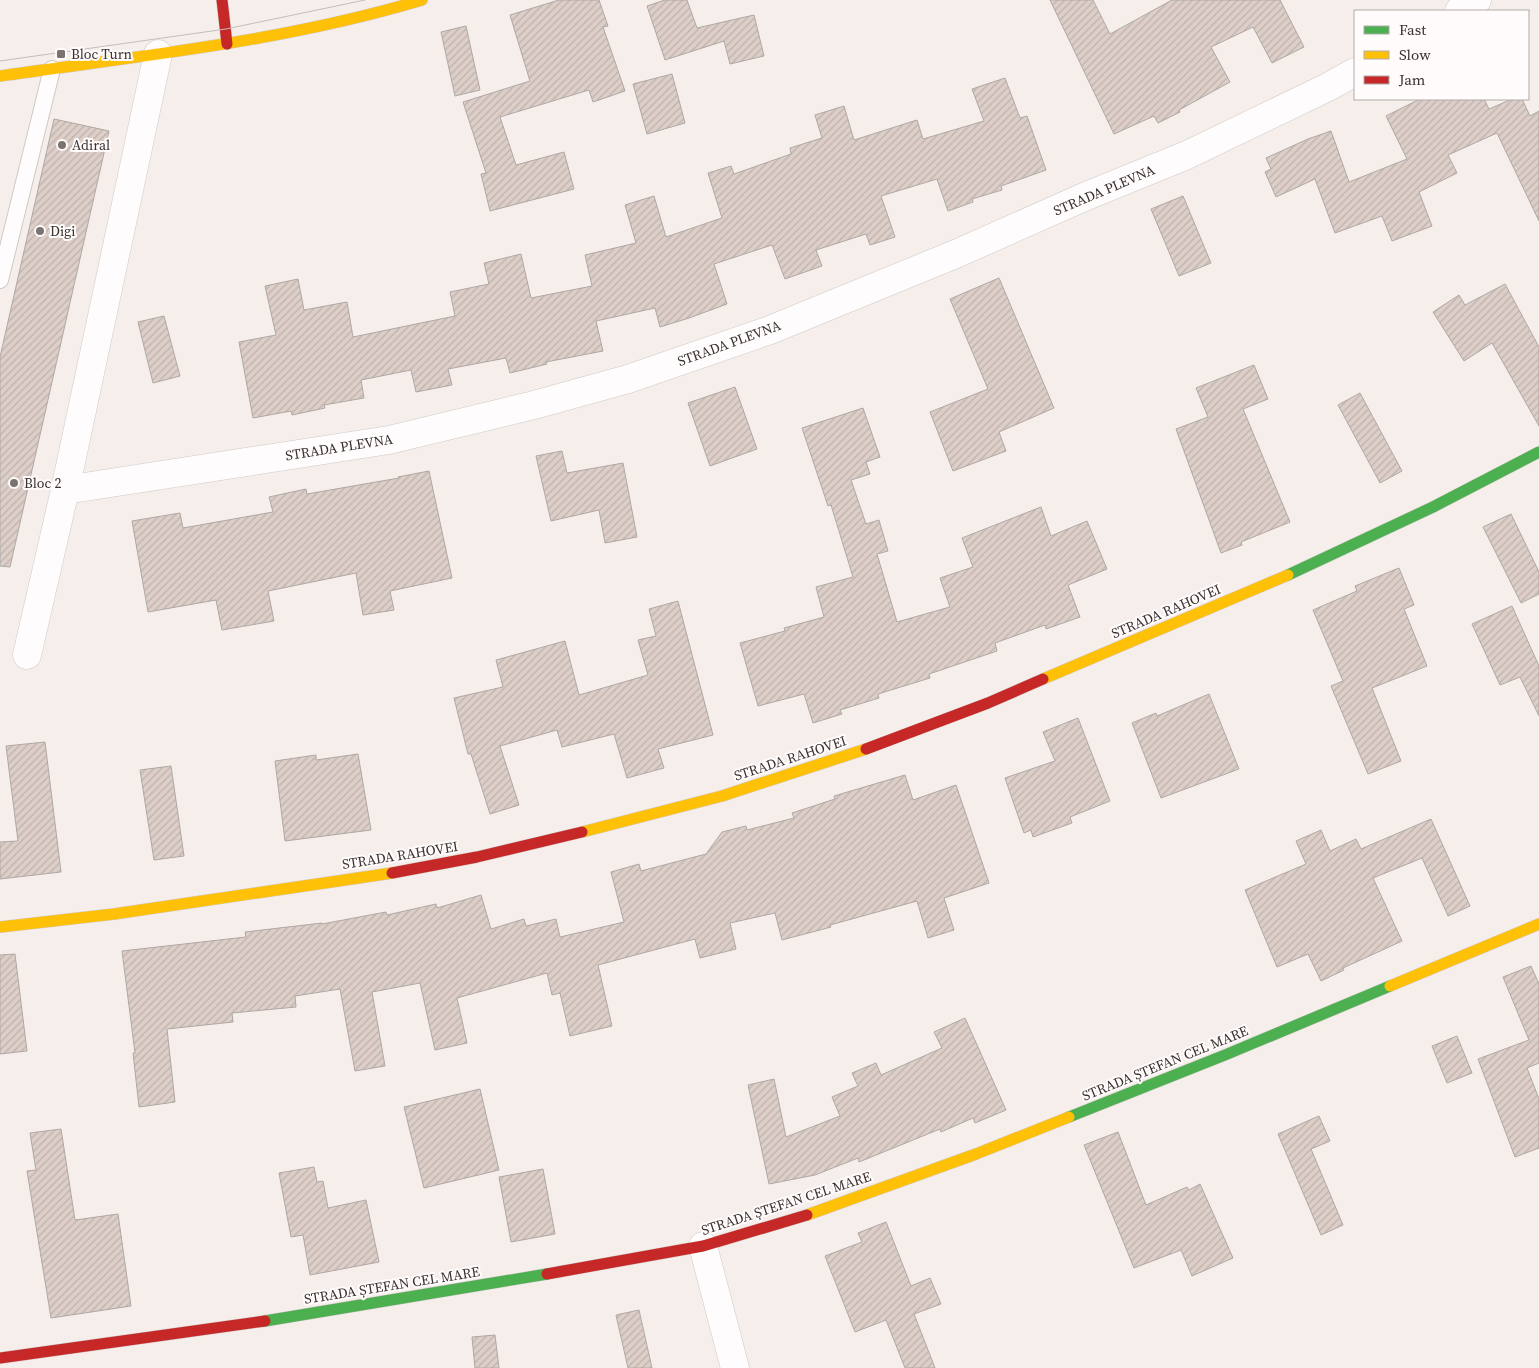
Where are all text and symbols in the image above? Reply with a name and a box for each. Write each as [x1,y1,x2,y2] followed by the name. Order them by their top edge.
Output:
[1354,10,1529,100] legend
[1399,19,1426,40] text: Fast
[71,44,133,64] place label: Bloc Turn
[1399,44,1431,65] text: Slow
[55,48,67,60] marker: Bloc Turn
[1398,69,1426,90] text: Jam
[72,135,110,155] place label: Adiral
[56,139,68,151] marker: Adiral
[1050,159,1158,220] street label: STRADA PLEVNA
[50,221,76,241] place label: Digi
[34,225,46,237] marker: Digi
[675,315,784,371] street label: STRADA PLEVNA
[284,429,395,465] street label: STRADA PLEVNA
[24,473,62,493] place label: Bloc 2
[8,477,20,489] marker: Bloc 2
[1108,579,1224,643] street label: STRADA RAHOVEI
[731,730,849,786] street label: STRADA RAHOVEI
[341,836,459,874] street label: STRADA RAHOVEI
[1079,1020,1251,1106] street label: STRADA ȘTEFAN CEL MARE
[698,1166,874,1240] street label: STRADA ȘTEFAN CEL MARE
[303,1261,481,1309] street label: STRADA ȘTEFAN CEL MARE

